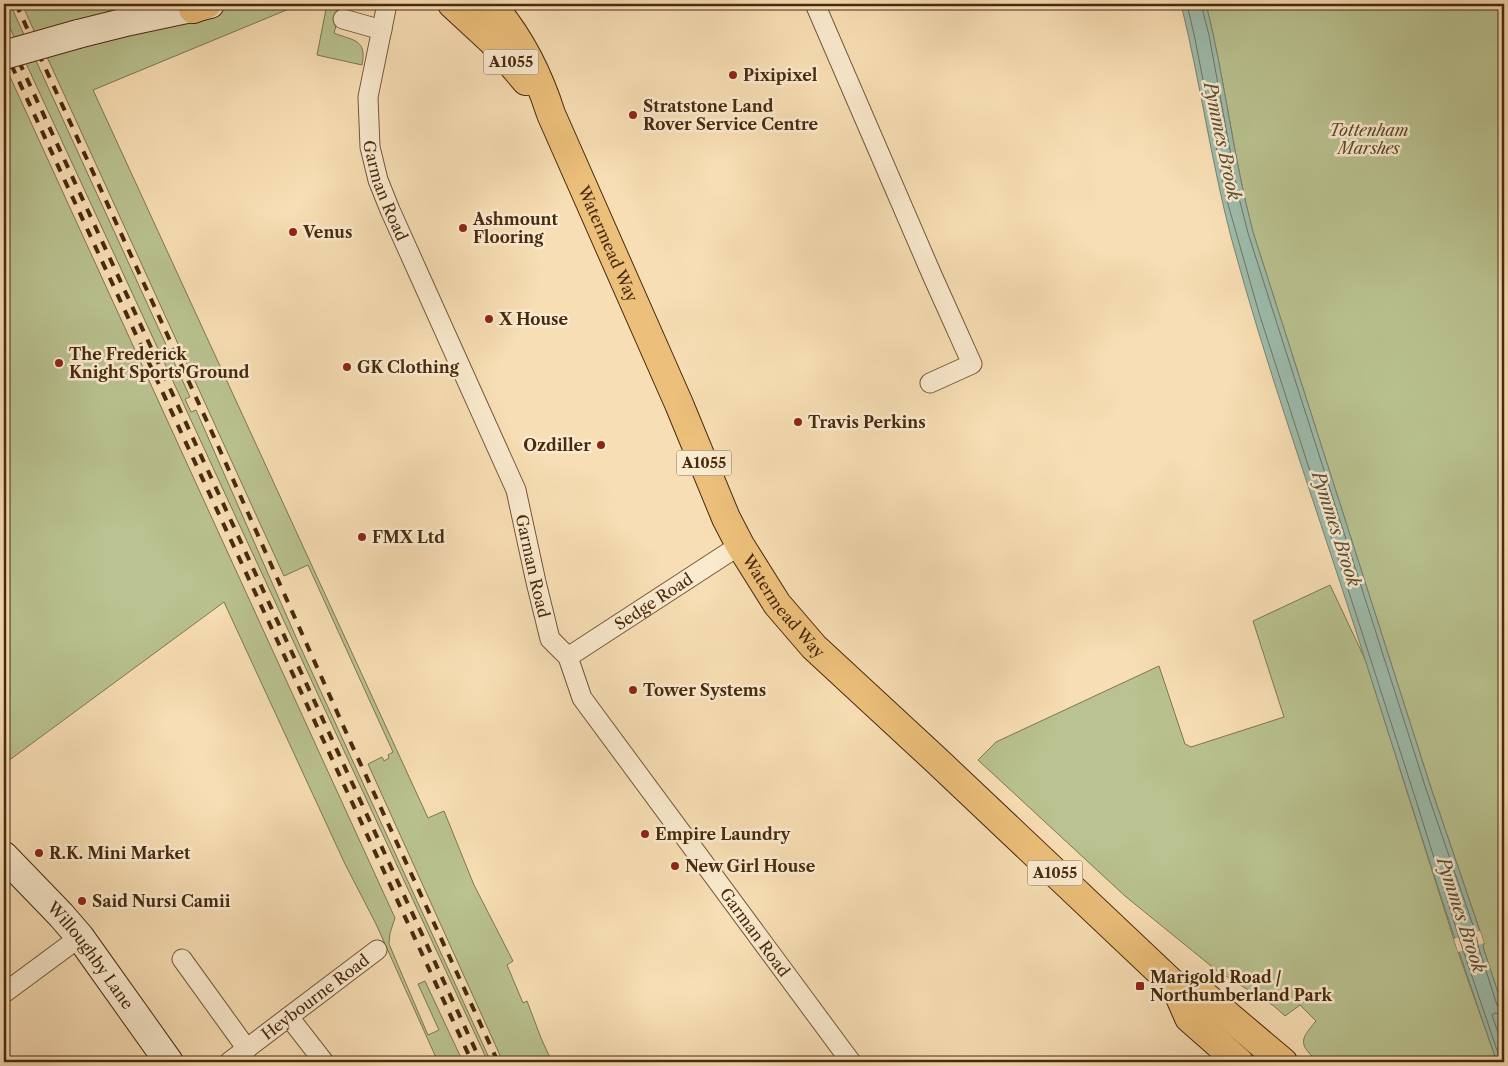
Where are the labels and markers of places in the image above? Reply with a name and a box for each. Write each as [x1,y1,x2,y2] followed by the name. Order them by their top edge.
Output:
[743,65,818,85] place label: Pixipixel
[727,69,739,81] marker: Pixipixel
[643,96,819,134] place label: Stratstone Land Rover Service Centre
[627,109,639,121] marker: Stratstone Land Rover Service Centre
[472,209,558,247] place label: Ashmount Flooring
[302,222,352,242] place label: Venus
[457,222,469,234] marker: Ashmount Flooring
[287,226,299,238] marker: Venus
[498,309,568,329] place label: X House
[483,313,495,325] marker: X House
[69,344,250,382] place label: The Frederick Knight Sports Ground
[53,357,65,369] marker: The Frederick Knight Sports Ground
[357,357,460,377] place label: GK Clothing
[341,361,353,373] marker: GK Clothing
[808,412,926,432] place label: Travis Perkins
[792,416,804,428] marker: Travis Perkins
[523,435,591,455] place label: Ozdiller
[595,439,607,451] marker: Ozdiller
[372,527,445,547] place label: FMX Ltd
[356,531,368,543] marker: FMX Ltd
[643,680,766,700] place label: Tower Systems
[627,684,639,696] marker: Tower Systems
[655,824,792,844] place label: Empire Laundry
[639,828,651,840] marker: Empire Laundry
[49,843,191,863] place label: R.K. Mini Market
[33,847,45,859] marker: R.K. Mini Market
[685,856,816,876] place label: New Girl House
[669,860,681,872] marker: New Girl House
[92,891,231,911] place label: Said Nursi Camii
[76,895,88,907] marker: Said Nursi Camii
[1150,967,1332,1005] place label: Marigold Road / Northumberland Park
[1134,980,1146,992] marker: Marigold Road / Northumberland Park

